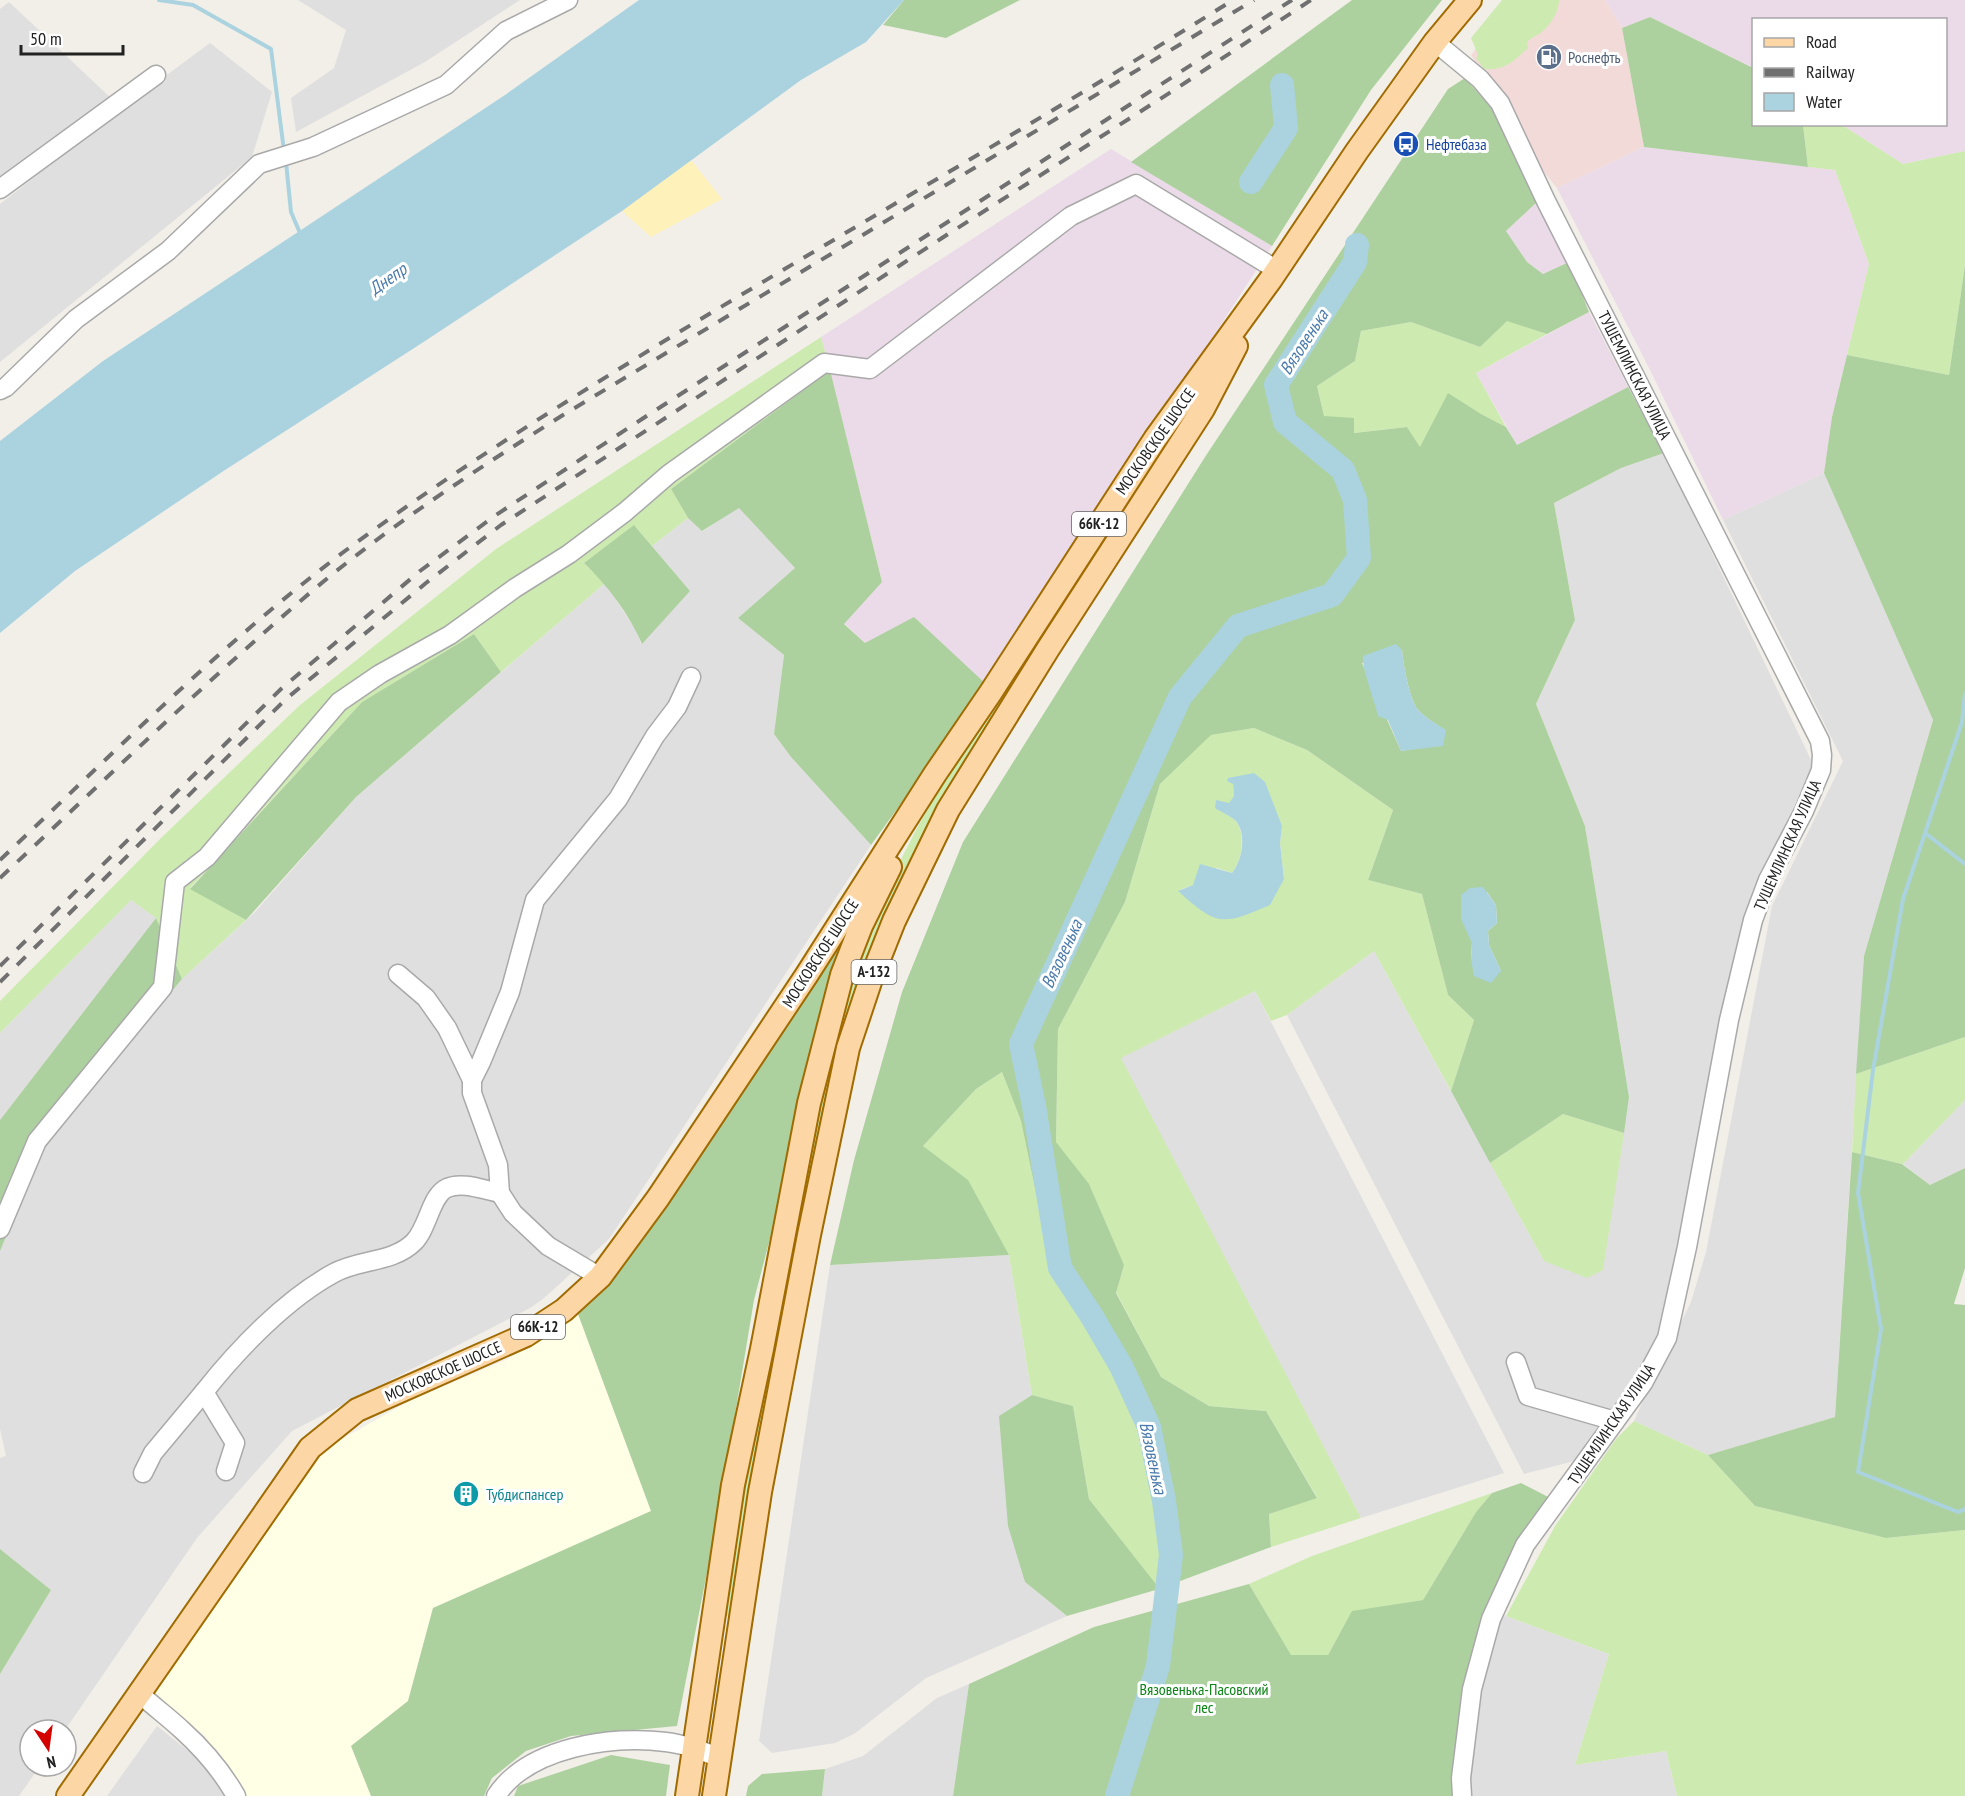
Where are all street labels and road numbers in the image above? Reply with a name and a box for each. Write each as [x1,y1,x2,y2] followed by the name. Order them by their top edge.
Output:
[1594,308,1676,443] street label: ТУШЕМЛИНСКАЯ УЛИЦА
[1111,384,1199,498] street label: МОСКОВСКОЕ ШОССЕ
[1072,512,1126,536] road number: 66К-12
[1749,776,1825,914] street label: ТУШЕМЛИНСКАЯ УЛИЦА
[777,895,863,1011] street label: МОСКОВСКОЕ ШОССЕ
[852,960,896,984] road number: А-132
[511,1315,565,1339] road number: 66К-12
[382,1336,504,1406] street label: МОСКОВСКОЕ ШОССЕ
[1563,1359,1659,1488] street label: ТУШЕМЛИНСКАЯ УЛИЦА

